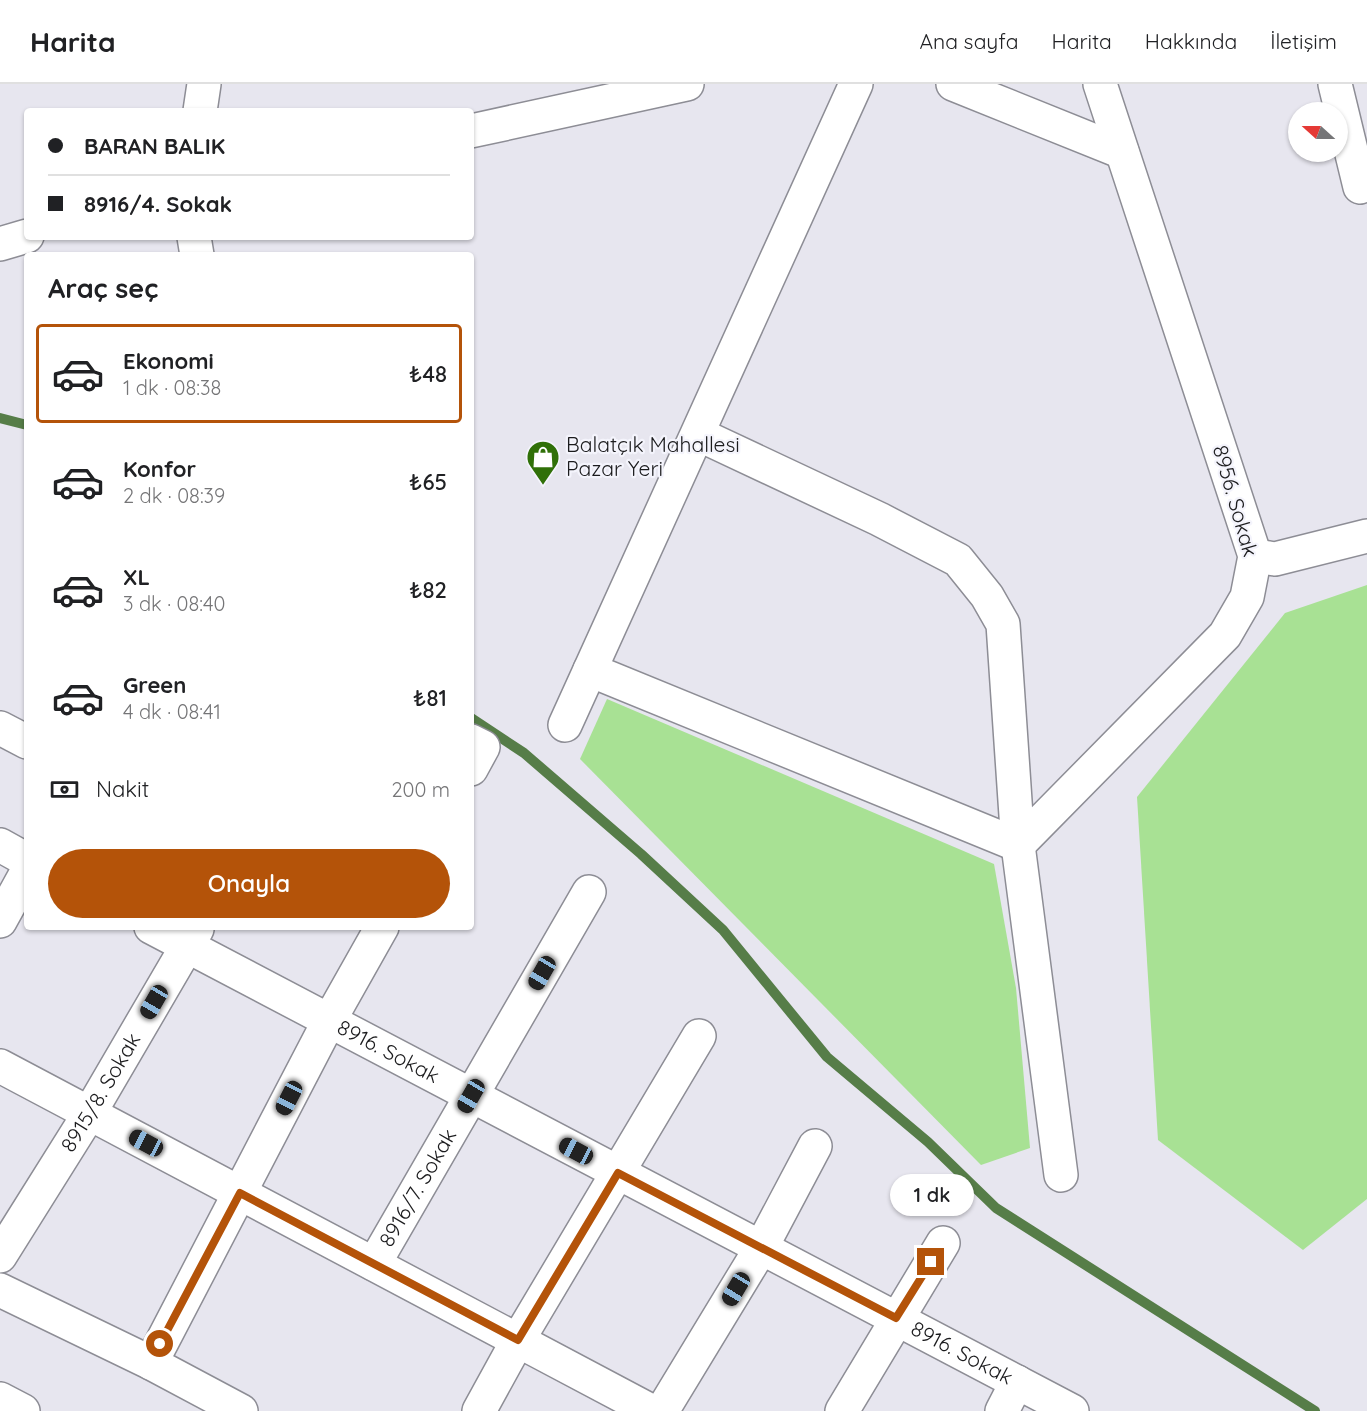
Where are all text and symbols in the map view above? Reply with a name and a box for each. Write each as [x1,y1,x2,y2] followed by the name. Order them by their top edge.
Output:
[30,24,116,59] text: Harita
[919,28,1019,54] text: Ana sayfa
[1052,28,1112,54] text: Harita
[1145,28,1237,54] text: Hakkında
[1270,28,1337,54] text: İletişim
[1288,102,1348,162] north arrow
[1288,102,1348,162] map controls
[84,132,225,160] text: BARAN BALIK
[84,190,232,218] text: 8916/4. Sokak
[48,271,158,305] text: Araç seç
[51,347,105,401] icon: car
[123,347,214,375] text: Ekonomi
[409,360,447,388] text: ₺48
[123,375,221,400] text: 1 dk · 08:38
[566,431,740,481] place label: Balatçık Mahallesi Pazar Yeri
[525,439,561,486] shop icon: Balatçık Mahallesi Pazar Yeri
[1208,442,1264,560] street label: 8956. Sokak
[51,455,105,509] icon: car
[123,455,196,483] text: Konfor
[409,468,447,496] text: ₺65
[123,483,225,508] text: 2 dk · 08:39
[51,563,105,617] icon: car
[123,563,150,591] text: XL
[409,576,447,604] text: ₺82
[123,591,225,616] text: 3 dk · 08:40
[51,671,105,725] icon: car
[123,671,186,699] text: Green
[413,684,447,712] text: ₺81
[123,699,221,724] text: 4 dk · 08:41
[48,773,81,806] icon: cash
[96,775,149,803] text: Nakit
[391,777,450,802] text: 200 m
[48,849,450,918] button: Onayla
[525,953,559,993] car
[137,982,171,1022] car
[333,1013,444,1088] street label: 8916. Sokak
[55,1028,145,1156] street label: 8915/8. Sokak
[454,1076,488,1116] car
[273,1078,305,1118] car
[373,1124,461,1251] street label: 8916/7. Sokak
[126,1127,166,1159] car
[556,1135,596,1167] car
[889,1175,973,1217] callout: 1 dk
[914,1182,950,1207] text: 1 dk
[917,1248,944,1275] route end
[719,1269,753,1309] car
[907,1315,1018,1390] street label: 8916. Sokak
[146,1330,173,1357] route start

